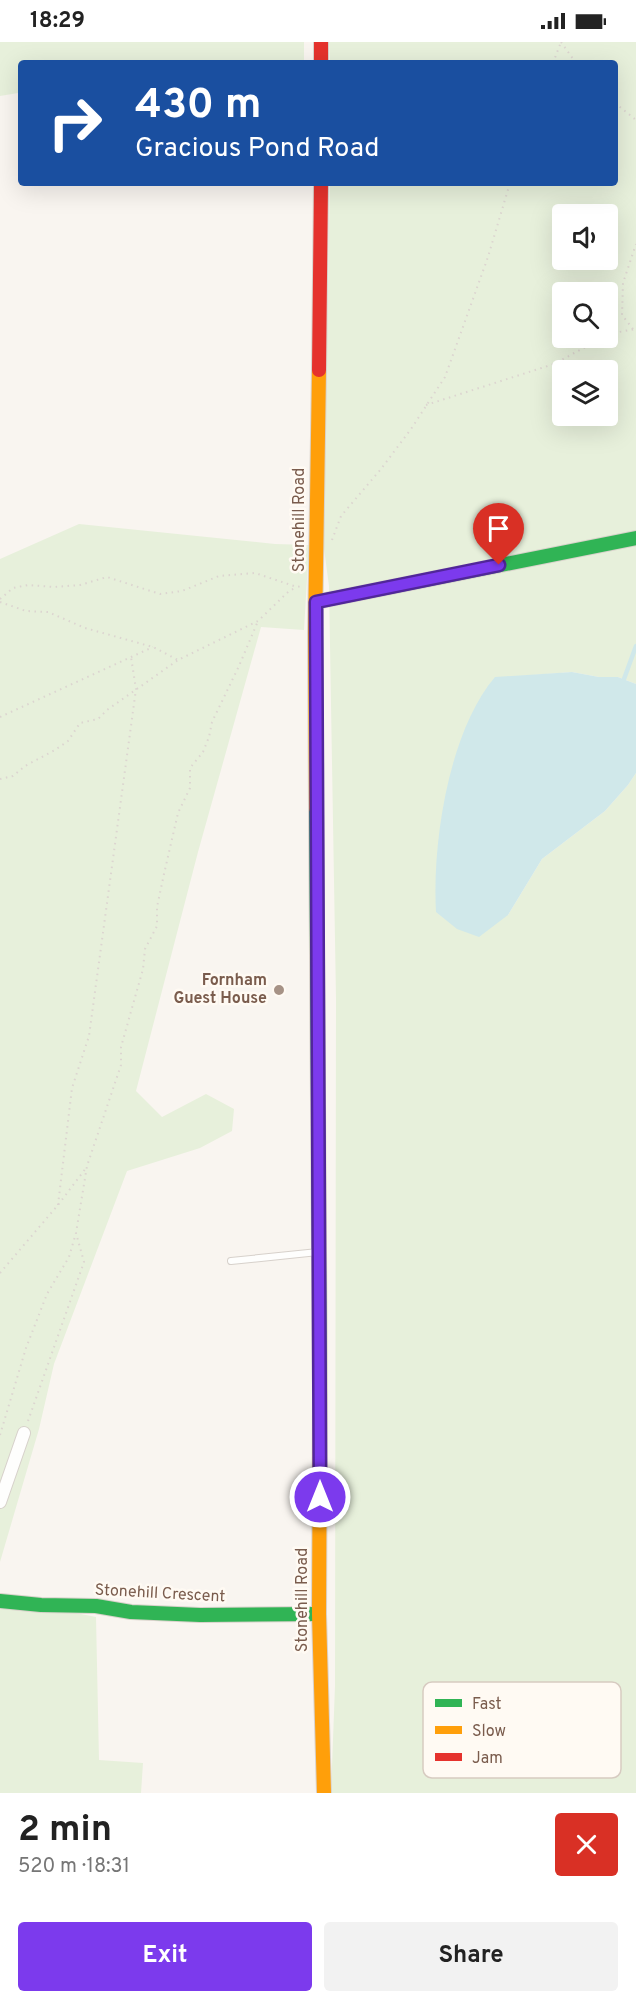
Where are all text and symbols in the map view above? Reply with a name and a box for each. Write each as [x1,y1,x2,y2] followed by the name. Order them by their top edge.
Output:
[30,8,85,35] text: 18:29
[135,80,261,133] text: 430 m
[36,84,114,162] icon: right
[135,132,379,166] text: Gracious Pond Road
[552,204,618,426] map controls
[552,204,618,270] button: sound
[552,282,618,348] button: search
[552,360,618,426] button: layers
[290,468,310,572] street label: Stonehill Road
[473,503,524,565] pin
[482,512,515,545] icon: arrive
[173,971,267,1009] place label: Fornham Guest House
[272,983,286,997] marker: Fornham Guest House
[288,1465,352,1529] position arrow
[293,1548,313,1652] street label: Stonehill Road
[94,1581,226,1607] street label: Stonehill Crescent
[423,1682,621,1778] legend
[472,1695,502,1715] text: Fast
[472,1722,506,1742] text: Slow
[472,1749,503,1769] text: Jam
[18,1808,112,1854] text: 2 min
[555,1813,618,1876] button: close
[18,1854,130,1880] text: 520 m · 18:31
[18,1922,312,1991] button: Exit
[324,1922,618,1991] button: Share

